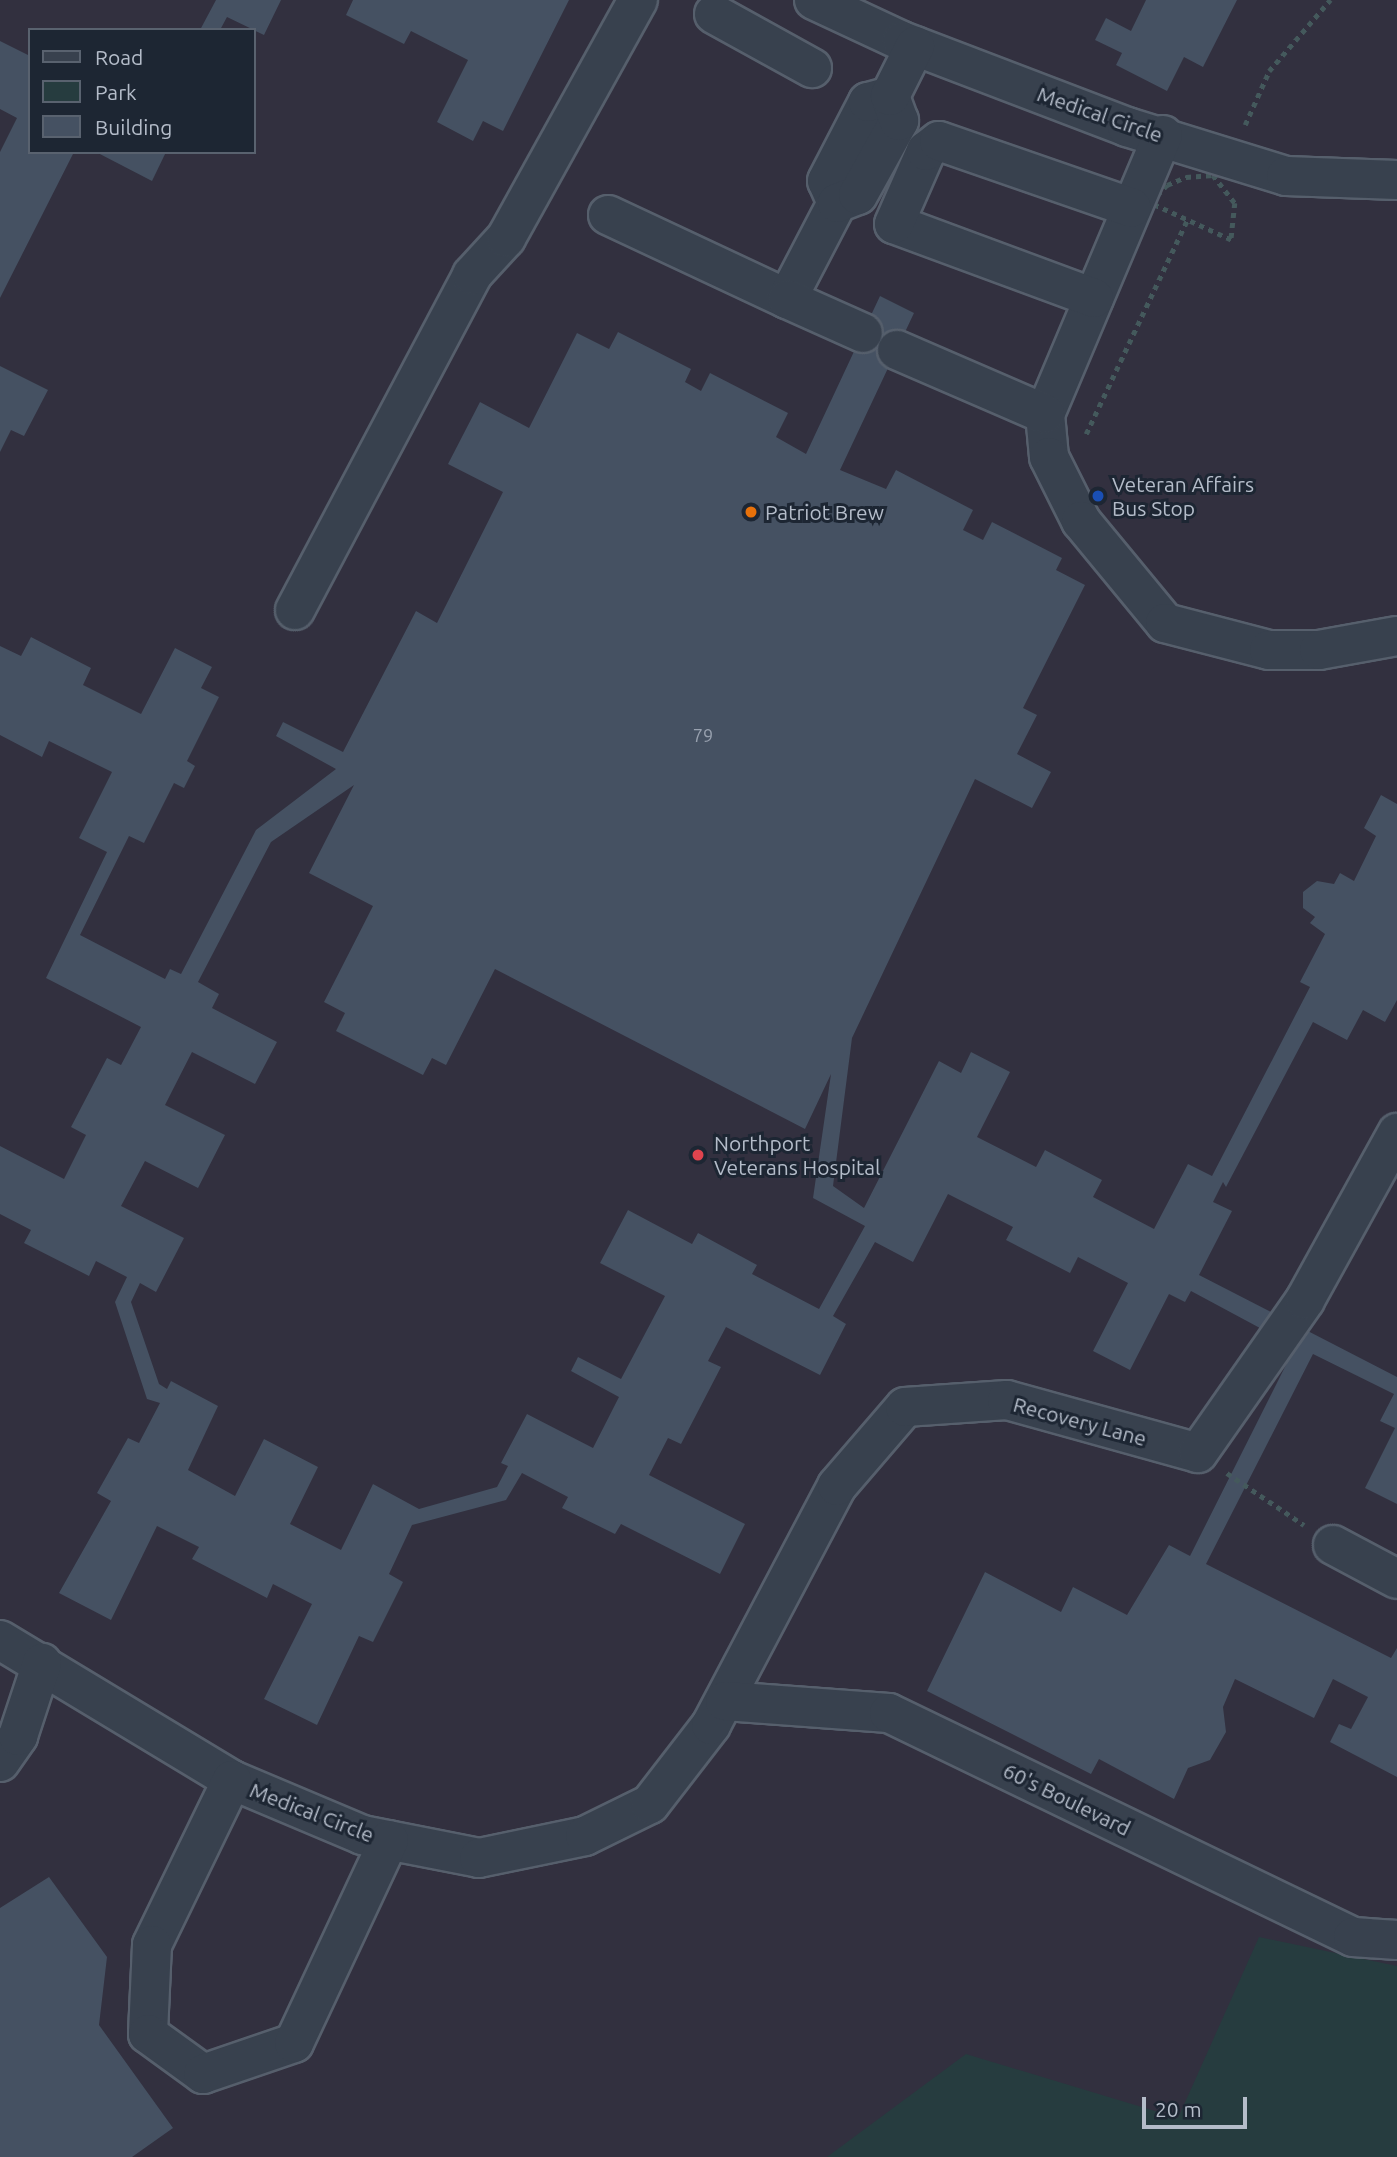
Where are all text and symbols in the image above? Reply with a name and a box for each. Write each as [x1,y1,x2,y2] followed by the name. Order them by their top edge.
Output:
[28,28,256,154] legend
[95,45,143,69] text: Road
[95,80,137,104] text: Park
[1034,81,1166,147] street label: Medical Circle
[95,115,172,139] text: Building
[1112,471,1254,521] place label: Veteran Affairs Bus Stop
[1090,488,1106,504] marker: Veteran Affairs Bus Stop
[765,499,884,525] place label: Patriot Brew
[743,504,759,520] marker: Patriot Brew
[693,724,713,746] house number: 79
[714,1130,881,1180] place label: Northport Veterans Hospital
[688,1145,708,1165] marker: Northport Veterans Hospital
[1011,1391,1149,1451] street label: Recovery Lane
[999,1757,1135,1841] street label: 60's Boulevard
[246,1777,378,1847] street label: Medical Circle
[1145,2084,1250,2128] scale bar
[1155,2097,1202,2121] text: 20 m

